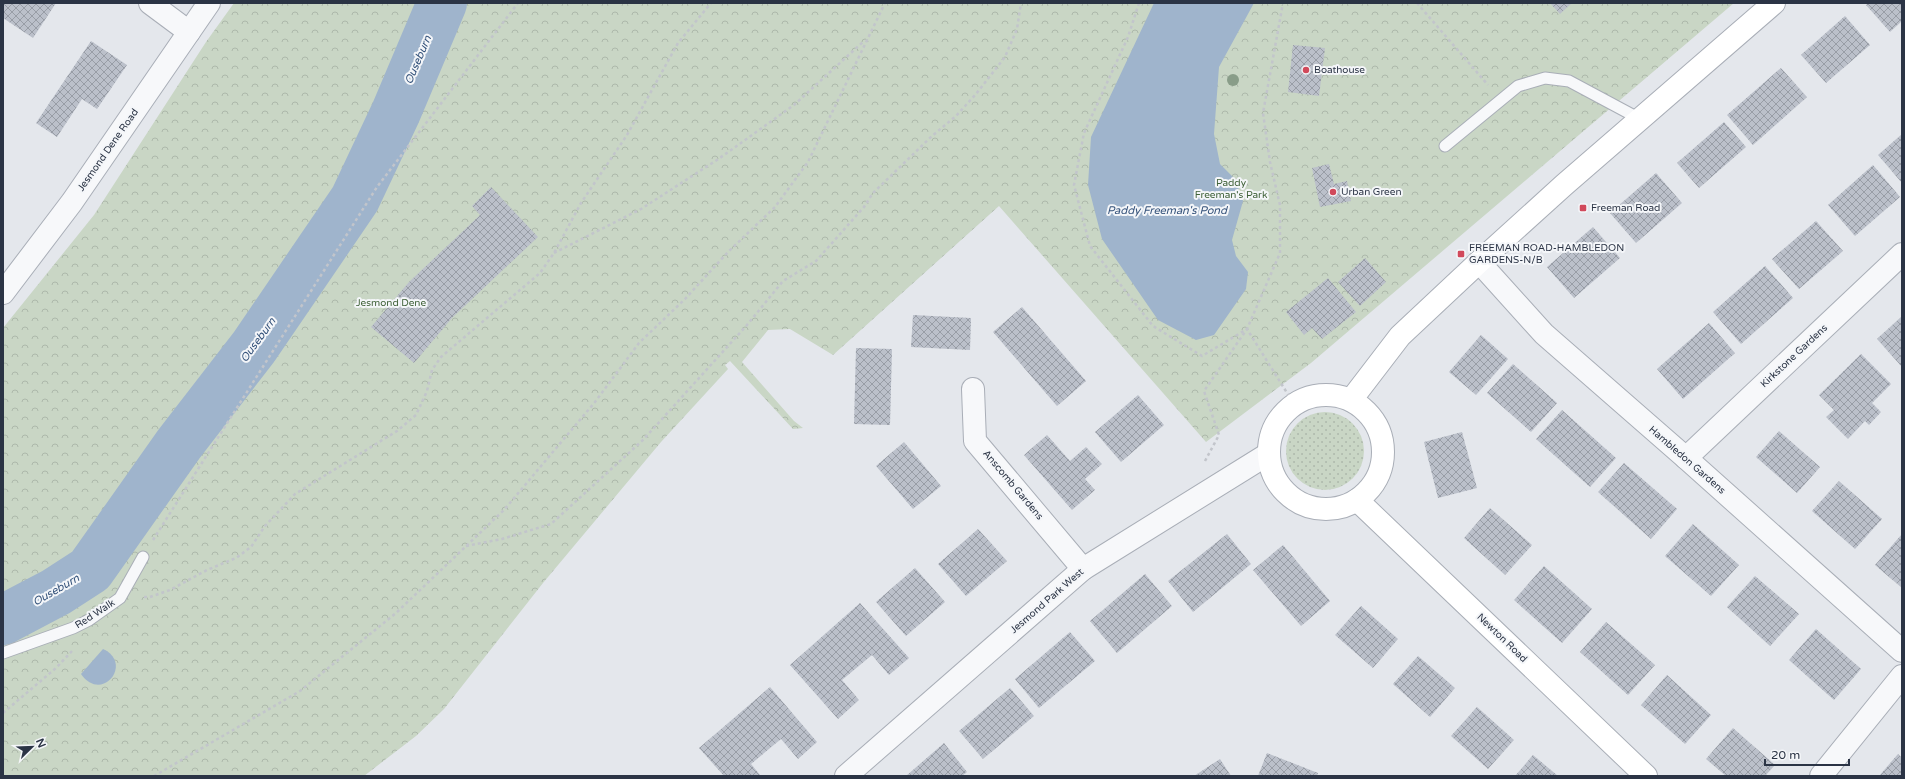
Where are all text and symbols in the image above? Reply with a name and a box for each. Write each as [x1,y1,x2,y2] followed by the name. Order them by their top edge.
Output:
[402,33,434,86] water label: Ouseburn
[1314,64,1365,76] place label: Boathouse
[1301,65,1311,75] marker: Boathouse
[75,106,141,194] street label: Jesmond Dene Road
[1195,177,1268,201] park label: Paddy Freeman's Park
[1341,186,1402,198] place label: Urban Green
[1328,187,1338,197] marker: Urban Green
[1591,202,1660,214] place label: Freeman Road
[1578,203,1588,213] marker: Freeman Road
[1107,204,1229,217] water label: Paddy Freeman's Pond
[1469,242,1624,266] place label: FREEMAN ROAD-HAMBLEDON GARDENS-N/B
[1456,249,1466,259] marker: FREEMAN ROAD-HAMBLEDON GARDENS-N/B
[356,297,426,309] park label: Jesmond Dene
[238,315,279,365] water label: Ouseburn
[1758,322,1830,390] street label: Kirkstone Gardens
[1646,423,1728,497] street label: Hambledon Gardens
[980,448,1046,523] street label: Anscomb Gardens
[1008,566,1086,636] street label: Jesmond Park West
[30,571,82,609] water label: Ouseburn
[73,596,118,631] street label: Red Walk
[1474,611,1530,665] street label: Newton Road
[12,727,52,767] north arrow
[33,737,48,750] text: N
[1765,741,1849,767] scale bar
[1771,748,1800,762] text: 20 m

